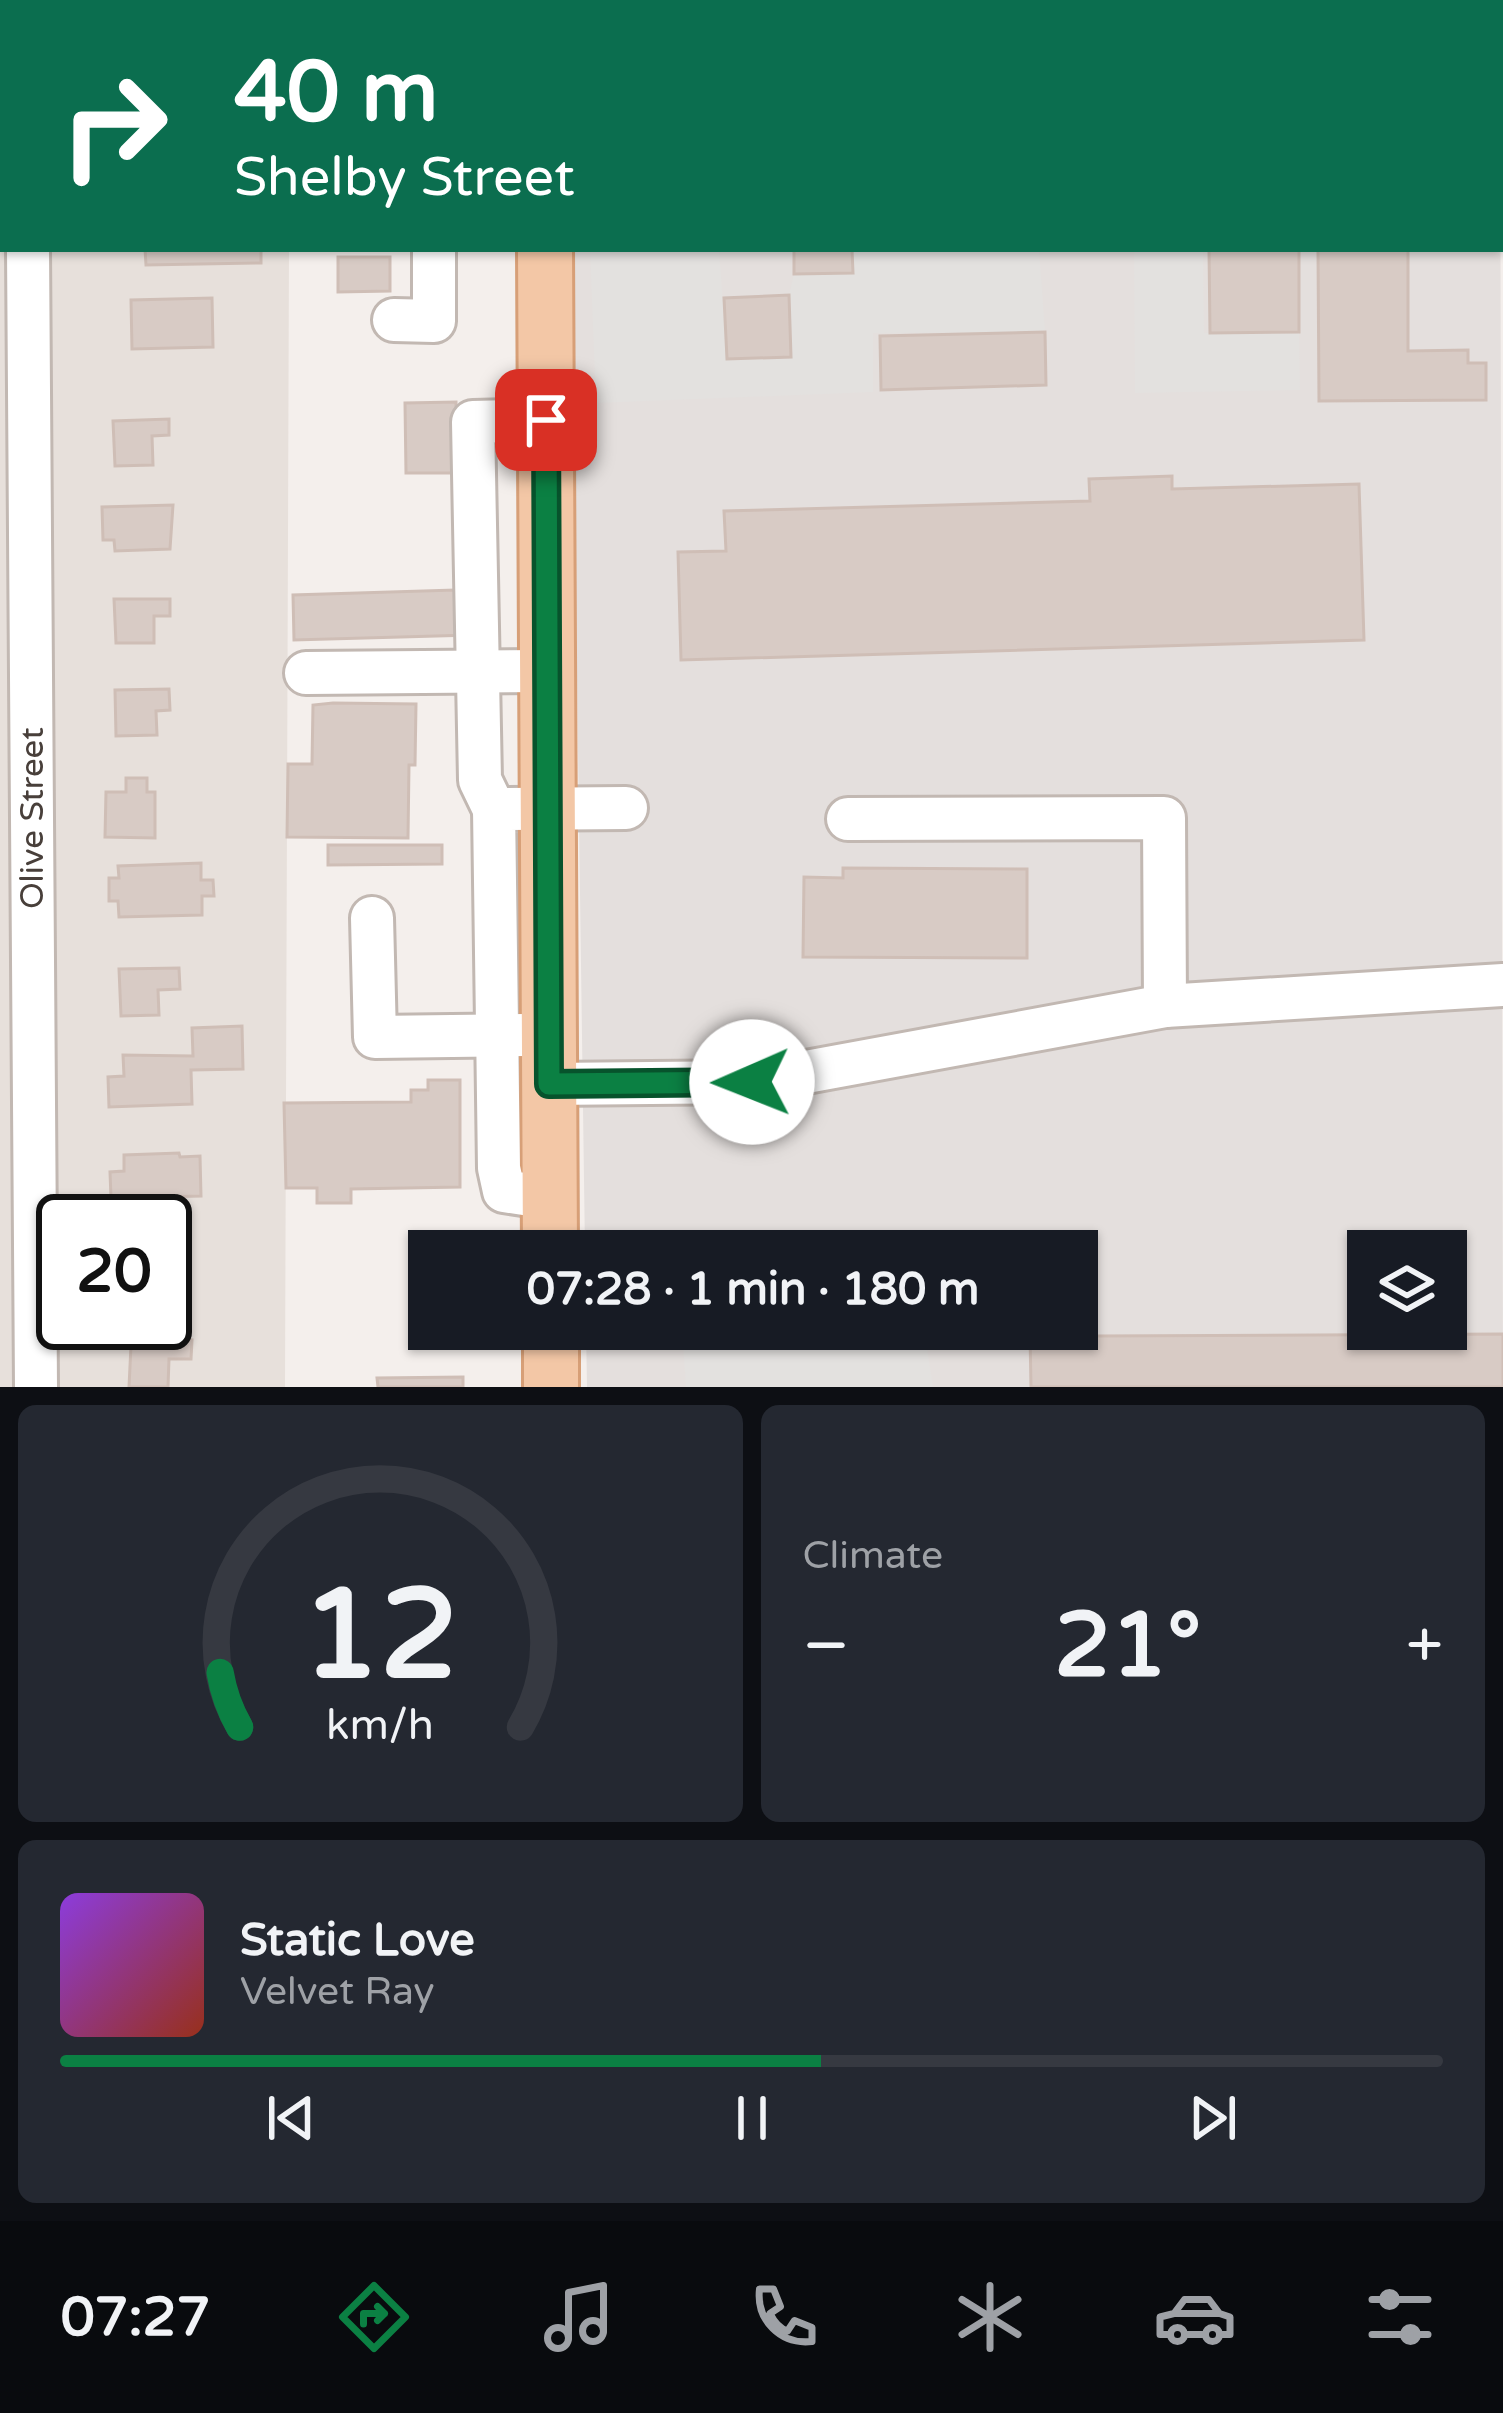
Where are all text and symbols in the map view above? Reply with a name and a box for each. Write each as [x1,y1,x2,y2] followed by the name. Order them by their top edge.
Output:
[234,43,438,144] text: 40 m
[36,48,192,204] icon: right
[234,145,575,210] text: Shelby Street
[495,369,597,471] pin
[513,387,579,453] icon: arrive
[13,727,52,909] street label: Olive Street
[689,1019,815,1145] position arrow
[36,1194,192,1350] speed limit sign: 20
[1347,1230,1467,1350] map controls
[1347,1230,1467,1350] button: layers
[527,1263,979,1317] text: 07:28 · 1 min · 180 m
[803,1532,943,1579] text: Climate
[302,1561,459,1712] text: 12
[1054,1592,1201,1701] text: 21°
[803,1606,850,1686] text: −
[1406,1606,1443,1686] text: +
[326,1699,434,1750] text: km/h
[240,1914,475,1968] text: Static Love
[240,1968,435,2015] text: Velvet Ray
[258,2085,324,2151] icon: previous
[719,2085,785,2151] icon: pause
[1180,2085,1246,2151] icon: next
[332,2275,416,2359] icon: directions
[537,2275,621,2359] icon: music
[742,2275,826,2359] icon: phone
[948,2275,1032,2359] icon: climate
[1153,2275,1237,2359] icon: car
[1358,2275,1442,2359] icon: filters
[61,2285,210,2350] text: 07:27

